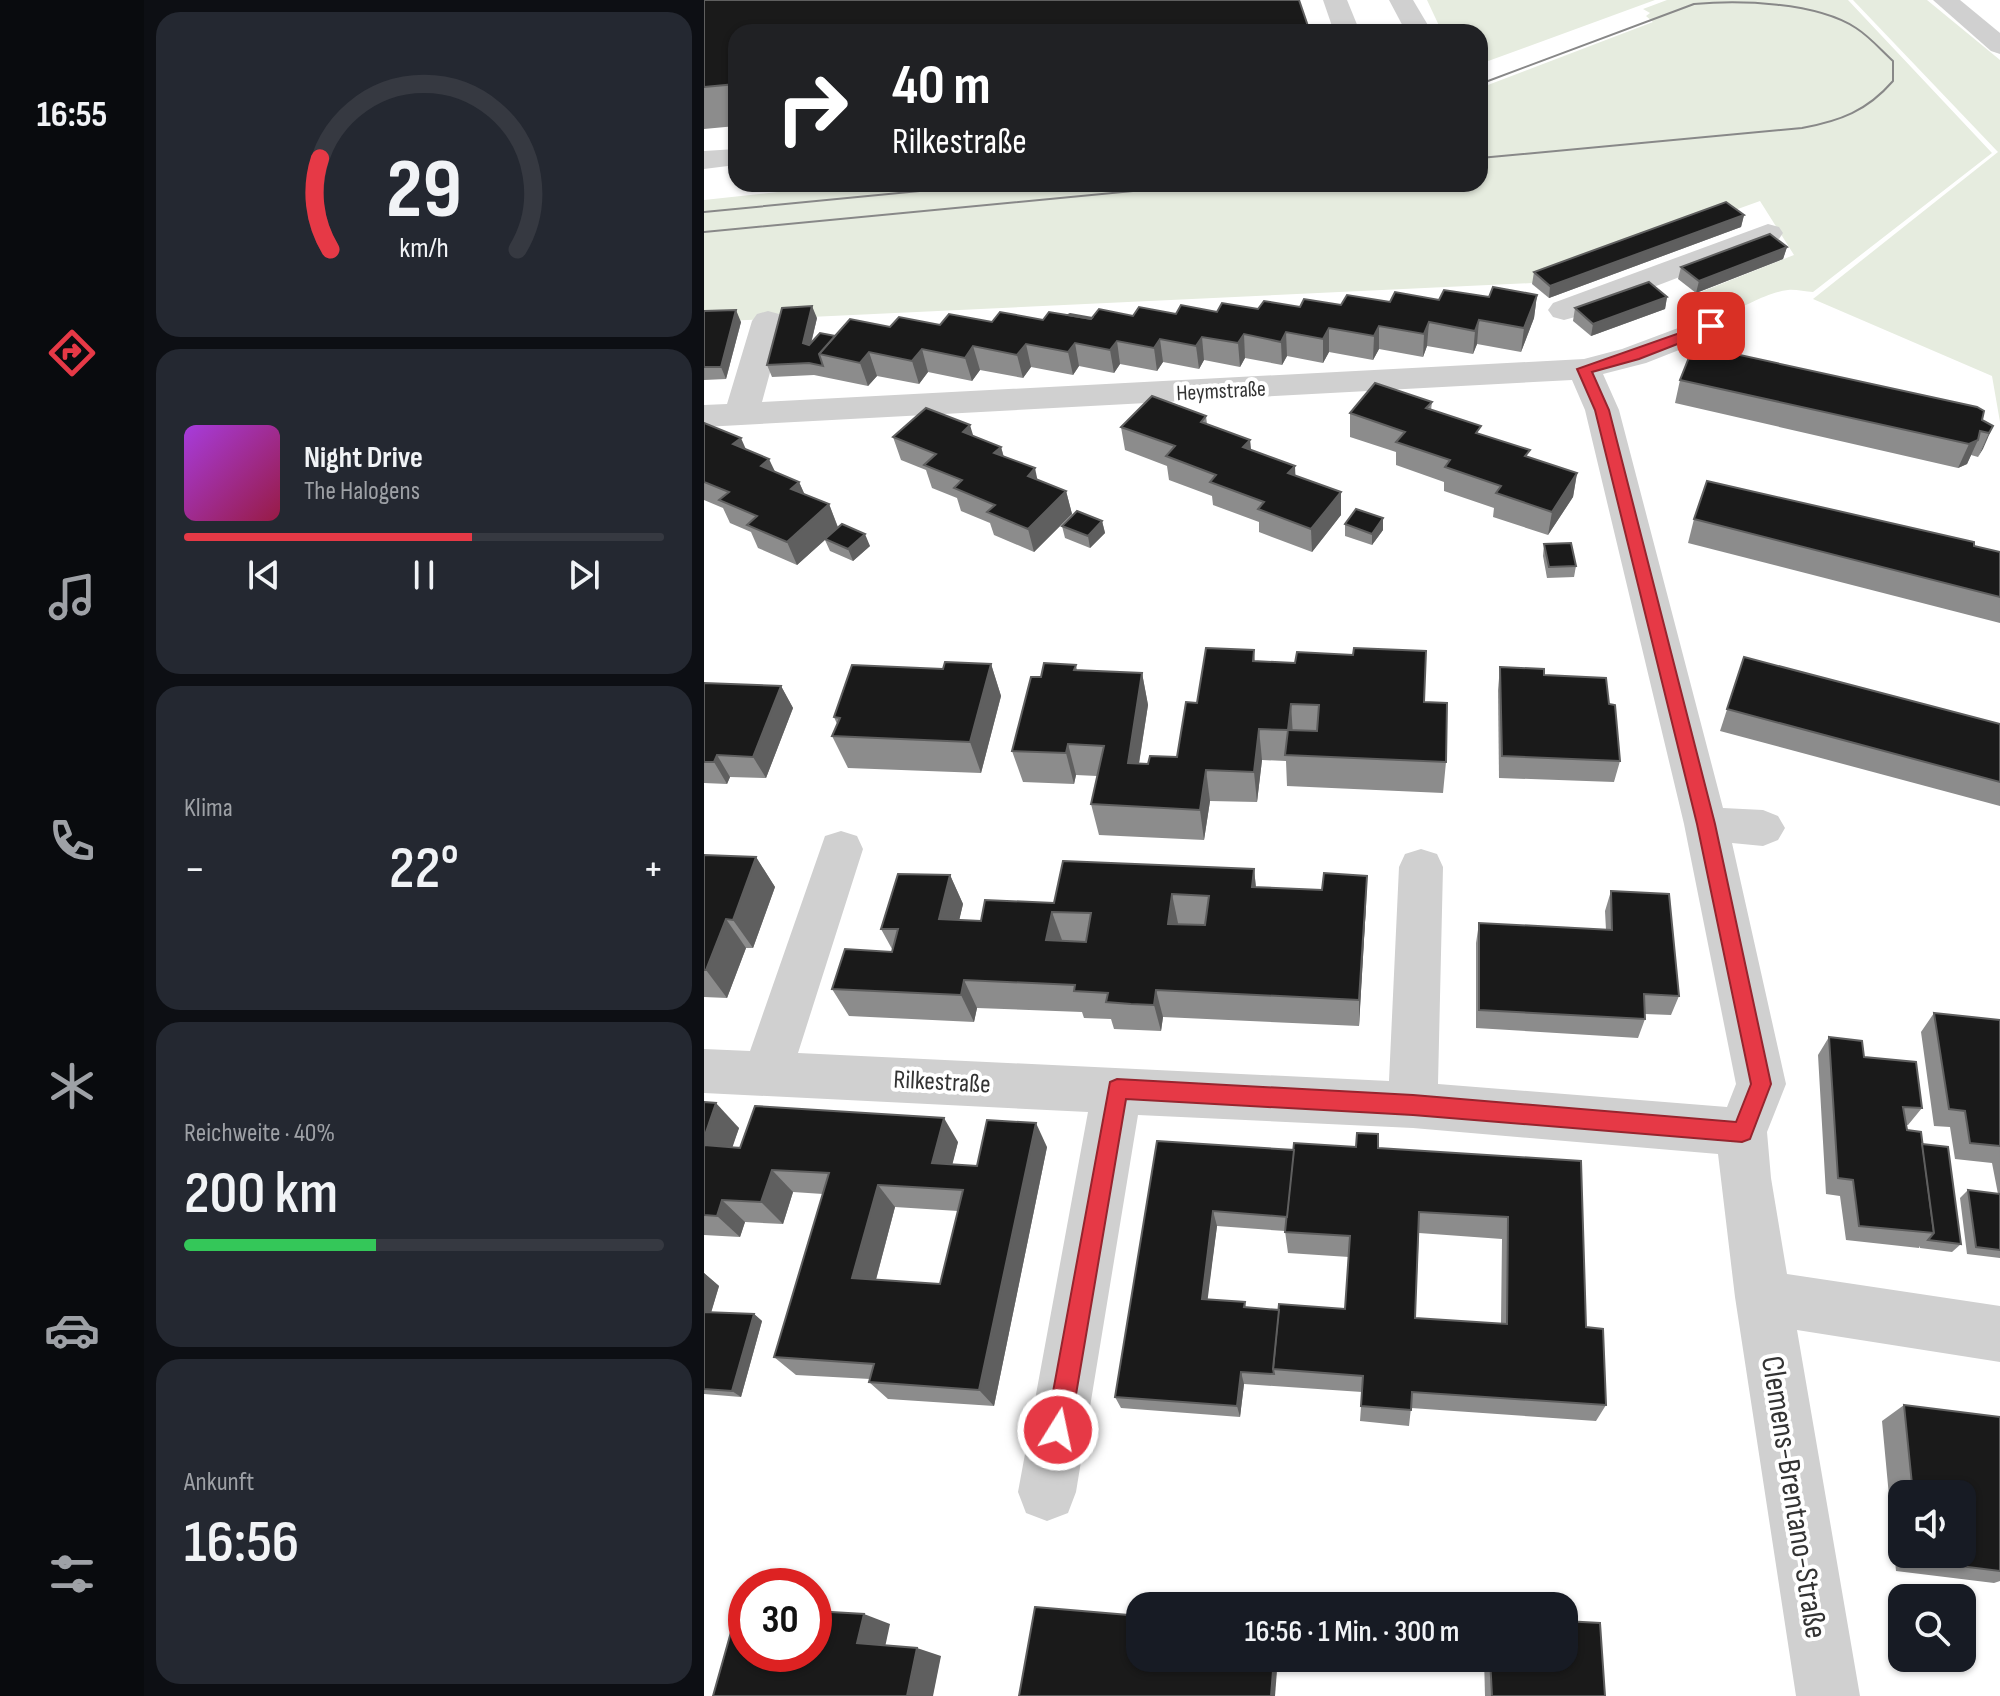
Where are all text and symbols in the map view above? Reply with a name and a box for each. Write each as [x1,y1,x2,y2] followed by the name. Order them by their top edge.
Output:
[892,53,991,120] text: 40 m
[760,56,864,160] icon: right
[37,94,107,137] text: 16:55
[892,121,1027,164] text: Rilkestraße
[386,141,462,241] text: 29
[399,232,449,267] text: km/h
[1677,292,1745,360] pin
[1689,304,1733,348] icon: arrive
[44,325,100,381] icon: directions
[1176,376,1267,407] street label: Heymstraße
[304,440,423,476] text: Night Drive
[304,476,420,507] text: The Halogens
[242,553,286,597] icon: previous
[402,553,446,597] icon: pause
[562,553,606,597] icon: next
[44,569,100,625] icon: music
[184,793,233,824] text: Klima
[44,813,100,869] icon: phone
[389,833,459,905] text: 22°
[184,843,206,896] text: −
[642,843,664,896] text: +
[44,1058,100,1114] icon: climate
[892,1064,991,1101] street label: Rilkestraße
[184,1118,335,1149] text: Reichweite · 40%
[184,1158,338,1230] text: 200 km
[44,1302,100,1358] icon: car
[1752,1353,1835,1641] street label: Clemens-Brentano-Straße
[1016,1388,1100,1472] position arrow
[184,1467,254,1498] text: Ankunft
[1888,1480,1976,1672] map controls
[1888,1480,1976,1568] button: sound
[184,1507,299,1579] text: 16:56
[44,1546,100,1602] icon: filters
[728,1568,832,1672] speed limit sign: 30
[1888,1584,1976,1672] button: search
[1245,1614,1459,1650] text: 16:56 · 1 Min. · 300 m

